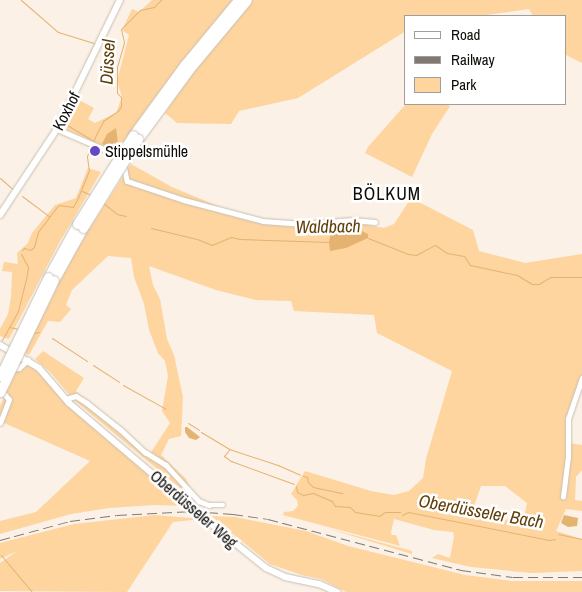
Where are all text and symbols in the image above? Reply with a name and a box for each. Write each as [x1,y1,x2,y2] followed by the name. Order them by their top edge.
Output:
[404,15,567,105] legend
[451,24,480,45] text: Road
[96,39,120,85] water label: Düssel
[451,49,495,70] text: Railway
[451,74,476,95] text: Park
[48,88,84,134] street label: Koxhof
[105,141,188,161] place label: Stippelsmühle
[89,145,101,157] marker: Stippelsmühle
[352,183,422,205] district label: BÖLKUM
[295,216,361,238] water label: Waldbach
[147,466,241,552] street label: Oberdüsseler Weg
[417,490,545,534] water label: Oberdüsseler Bach

